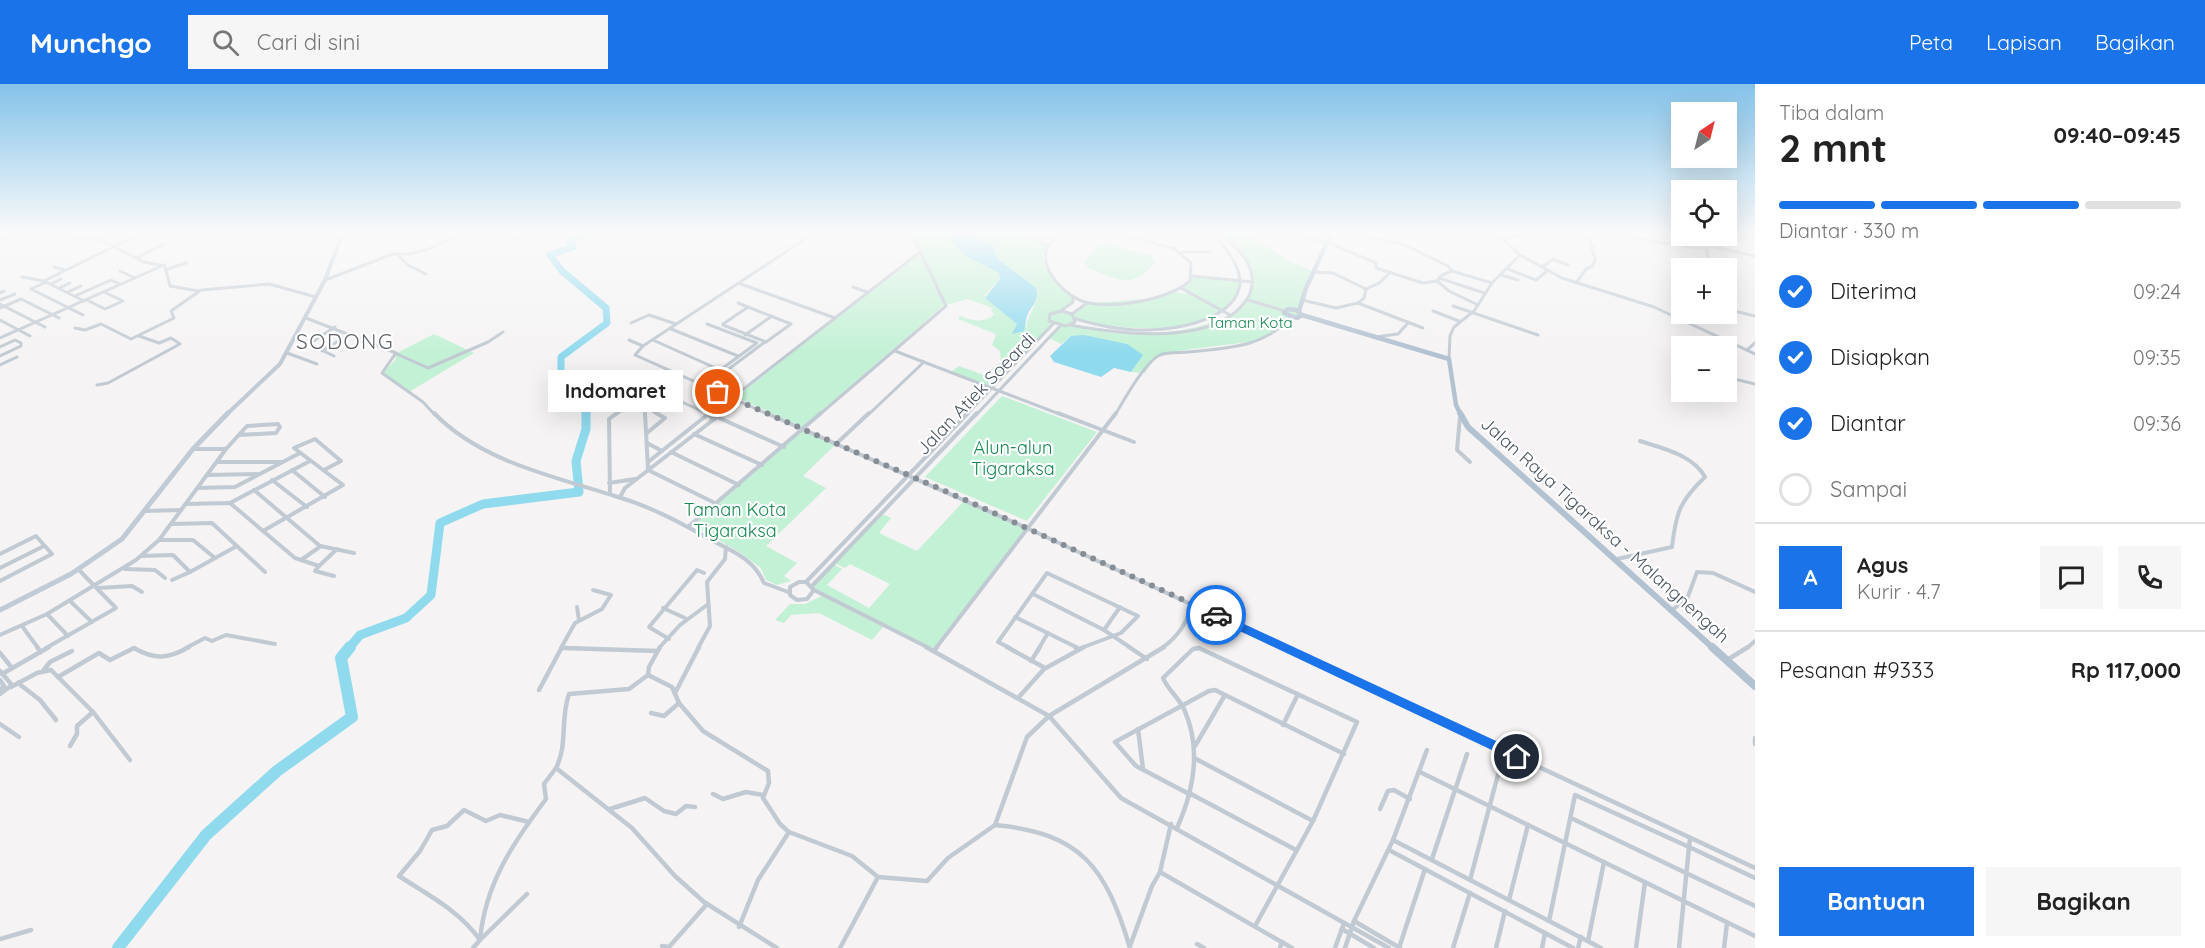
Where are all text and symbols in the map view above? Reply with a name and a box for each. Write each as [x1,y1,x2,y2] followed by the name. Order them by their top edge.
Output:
[188,15,608,69] search box
[30,25,152,60] text: Munchgo
[209,26,242,59] icon: search
[257,28,360,56] text: Cari di sini
[1909,29,1953,55] text: Peta
[1986,29,2062,55] text: Lapisan
[2095,29,2175,55] text: Bagikan
[1779,100,1884,125] text: Tiba dalam
[1671,102,1737,168] north arrow
[1671,102,1737,402] map controls
[2054,121,2181,149] text: 09:40–09:45
[1779,123,1887,172] text: 2 mnt
[1671,180,1737,246] button: locate
[1779,218,1919,243] text: Diantar · 330 m
[1671,258,1737,324] button: +
[1779,275,1812,308] icon: check
[1830,277,1917,305] text: Diterima
[2133,279,2181,304] text: 09:24
[1207,313,1293,332] park label: Taman Kota
[296,328,394,354] district label: SODONG
[911,328,1040,460] street label: Jalan Atiek Soeardi
[1671,336,1737,402] button: −
[1779,341,1812,374] icon: check
[1830,343,1930,371] text: Disiapkan
[2133,345,2181,370] text: 09:35
[692,366,743,417] pin
[547,371,682,413] callout: Indomaret
[701,375,734,408] icon: bag
[565,378,666,403] text: Indomaret
[1779,407,1812,440] icon: check
[1830,409,1906,437] text: Diantar
[2133,411,2181,436] text: 09:36
[1476,412,1734,647] street label: Jalan Raya Tigaraksa - Malangnengah
[971,436,1055,480] park label: Alun-alun Tigaraksa
[1830,475,1907,503] text: Sampai
[684,498,786,542] park label: Taman Kota Tigaraksa
[2040,546,2103,609] button: chat
[2118,546,2181,609] button: phone
[1857,551,1908,579] text: Agus
[1803,563,1818,591] text: A
[1857,579,1941,604] text: Kurir · 4.7
[1186,585,1246,645] courier
[1200,599,1233,632] icon: car
[1779,656,1934,684] text: Pesanan #9333
[2071,656,2181,684] text: Rp 117,000
[1491,731,1542,782] pin
[1500,740,1533,773] icon: home
[1779,867,1974,936] button: Bantuan
[1986,867,2181,936] button: Bagikan

